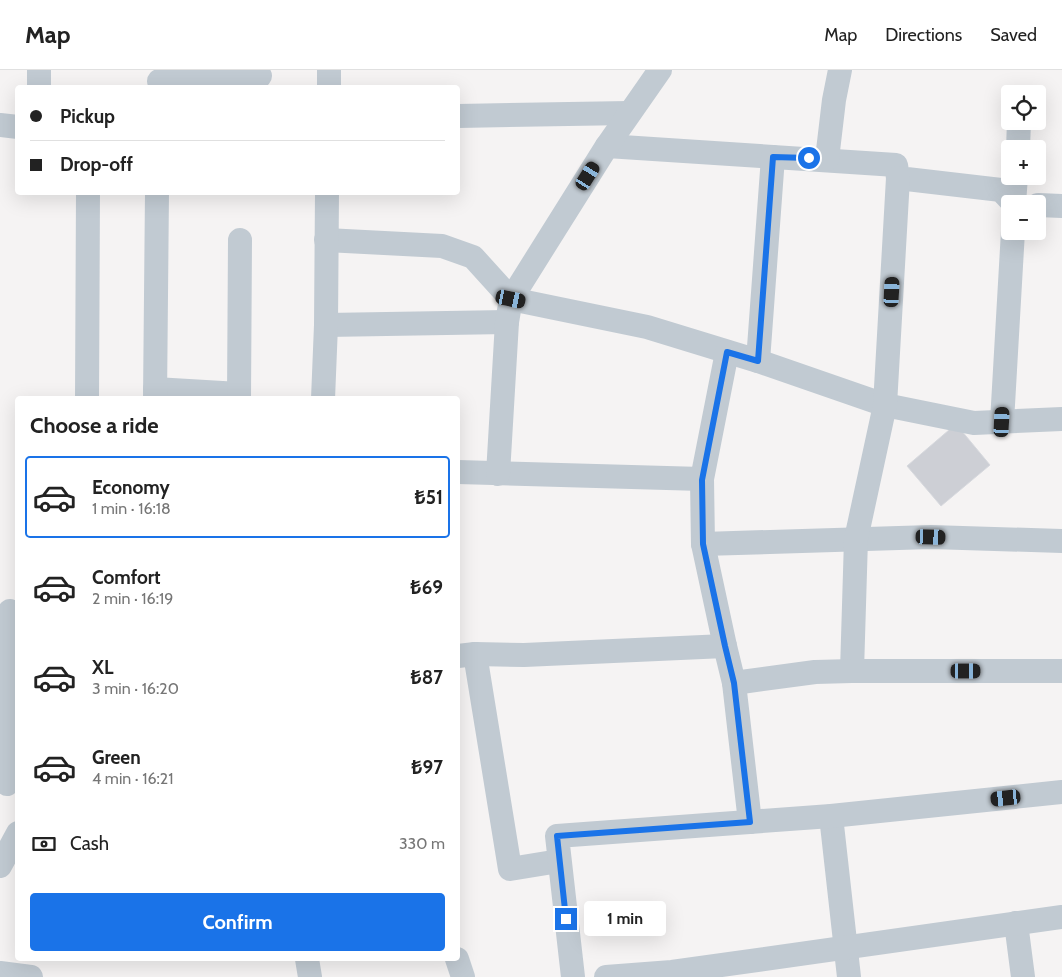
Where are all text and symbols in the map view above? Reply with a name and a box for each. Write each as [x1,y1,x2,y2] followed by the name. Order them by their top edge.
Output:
[25,20,71,49] text: Map
[824,24,857,46] text: Map
[885,24,962,46] text: Directions
[990,24,1037,46] text: Saved
[1001,85,1046,240] map controls
[1001,85,1046,130] button: locate
[60,105,115,128] text: Pickup
[1001,140,1046,185] button: +
[798,147,820,169] route start
[60,153,133,176] text: Drop-off
[573,159,602,193] car
[1001,195,1046,240] button: −
[883,277,900,307] car
[494,289,527,309] car
[993,407,1010,437] car
[30,412,159,439] text: Choose a ride
[32,475,77,520] icon: car
[92,476,170,499] text: Economy
[414,486,443,509] text: ₺51
[92,499,171,518] text: 1 min · 16:18
[915,529,946,545] car
[32,565,77,610] icon: car
[92,566,161,589] text: Comfort
[410,576,443,599] text: ₺69
[92,589,173,608] text: 2 min · 16:19
[32,655,77,700] icon: car
[92,656,113,679] text: XL
[951,664,981,679] car
[411,666,443,689] text: ₺87
[92,679,179,698] text: 3 min · 16:20
[32,745,77,790] icon: car
[92,746,141,769] text: Green
[411,756,443,779] text: ₺97
[92,769,173,788] text: 4 min · 16:21
[990,789,1021,807] car
[30,830,58,858] icon: cash
[70,832,109,855] text: Cash
[399,834,445,853] text: 330 m
[30,893,445,951] button: Confirm
[584,902,666,936] callout: 1 min
[555,908,577,930] route end
[607,909,643,928] text: 1 min

